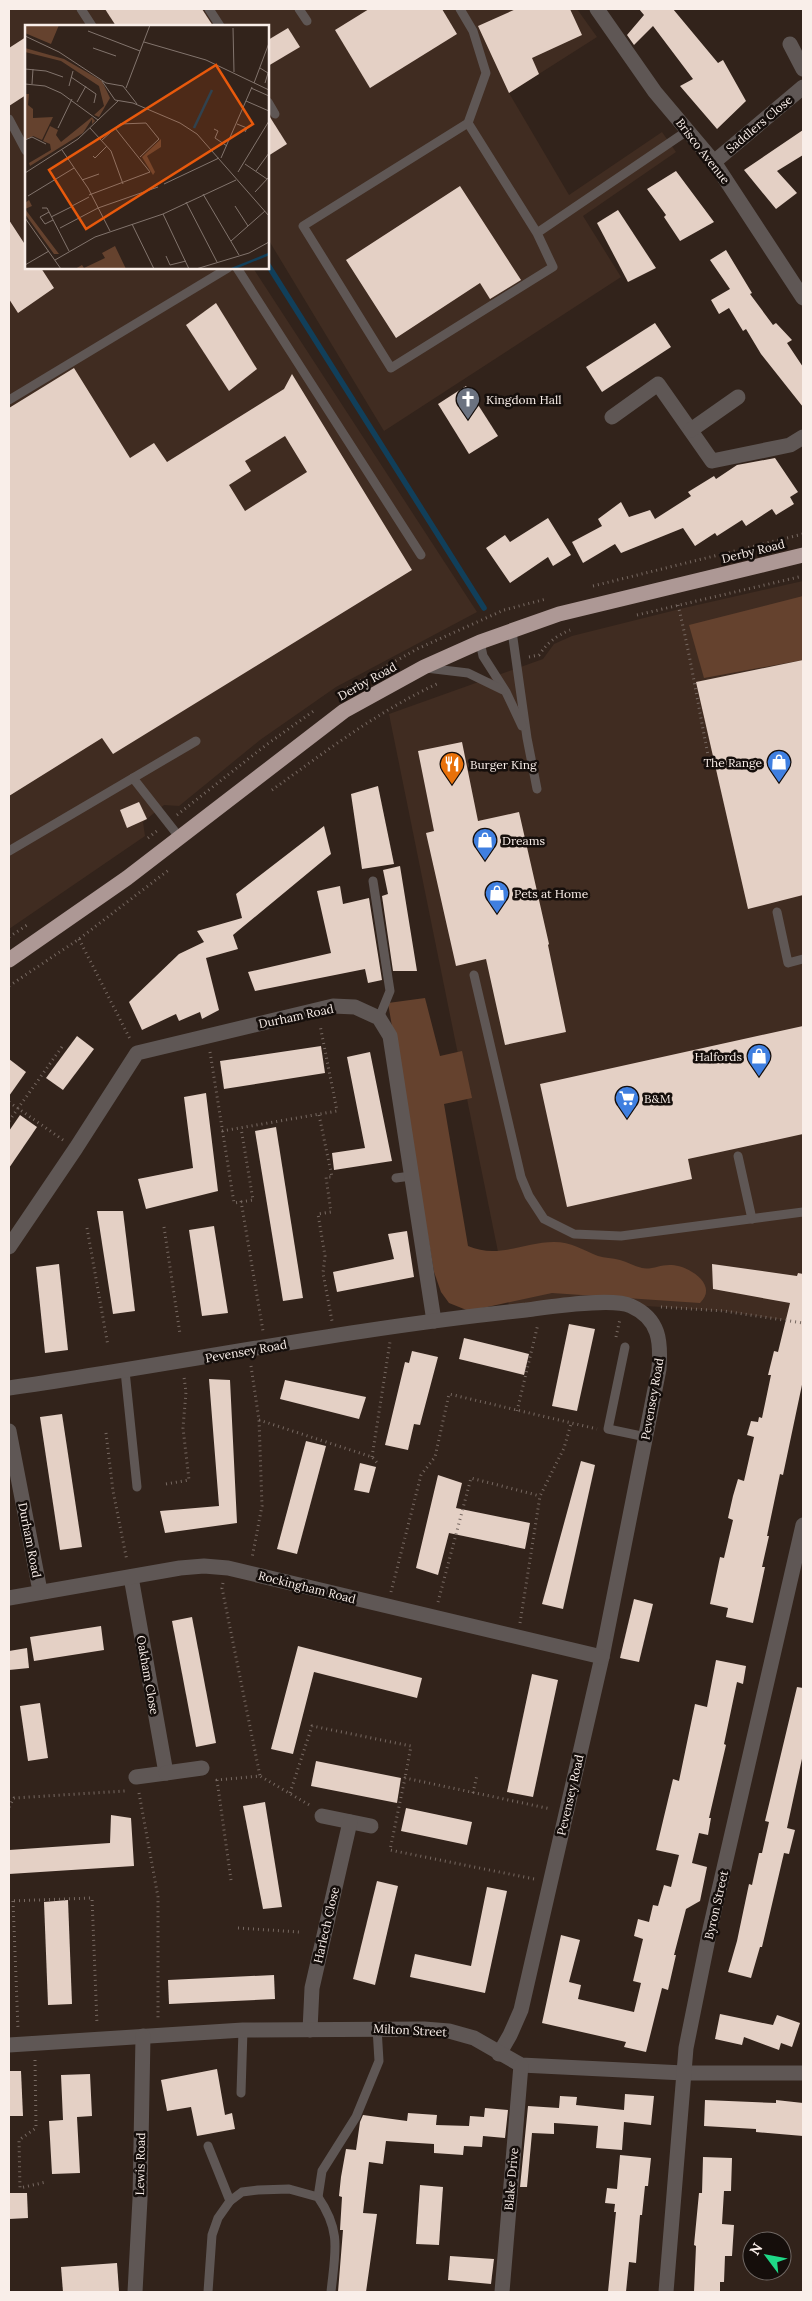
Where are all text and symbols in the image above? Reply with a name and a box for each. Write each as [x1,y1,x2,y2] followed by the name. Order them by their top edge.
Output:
[25,25,269,269] inset map
[723,92,796,156] street label: Saddlers Close
[673,115,733,187] street label: Brisco Avenue
[455,386,481,420] church icon: Kingdom Hall
[486,392,562,407] place label: Kingdom Hall
[720,536,786,566] street label: Derby Road
[335,659,399,703] street label: Derby Road
[766,749,792,783] shop icon: The Range
[439,751,465,785] restaurant icon: Burger King
[703,755,762,770] place label: The Range
[470,757,537,772] place label: Burger King
[472,827,498,861] shop icon: Dreams
[502,833,545,848] place label: Dreams
[484,880,510,914] shop icon: Pets at Home
[514,886,589,901] place label: Pets at Home
[257,1001,335,1031] street label: Durham Road
[746,1043,772,1077] shop icon: Halfords
[694,1049,742,1064] place label: Halfords
[614,1085,640,1119] supermarket icon: B&M
[644,1091,671,1106] place label: B&M
[204,1336,288,1366] street label: Pevensey Road
[637,1357,667,1441] street label: Pevensey Road
[15,1501,45,1579] street label: Durham Road
[257,1568,357,1606] street label: Rockingham Road
[134,1634,162,1716] street label: Oakham Close
[553,1753,587,1837] street label: Pevensey Road
[701,1869,731,1941] street label: Byron Street
[310,1885,342,1965] street label: Harlech Close
[373,2021,448,2039] street label: Milton Street
[132,2132,148,2196] street label: Lewis Road
[501,2147,521,2211] street label: Blake Drive
[742,2231,792,2281] north arrow
[745,2240,767,2258] text: N

